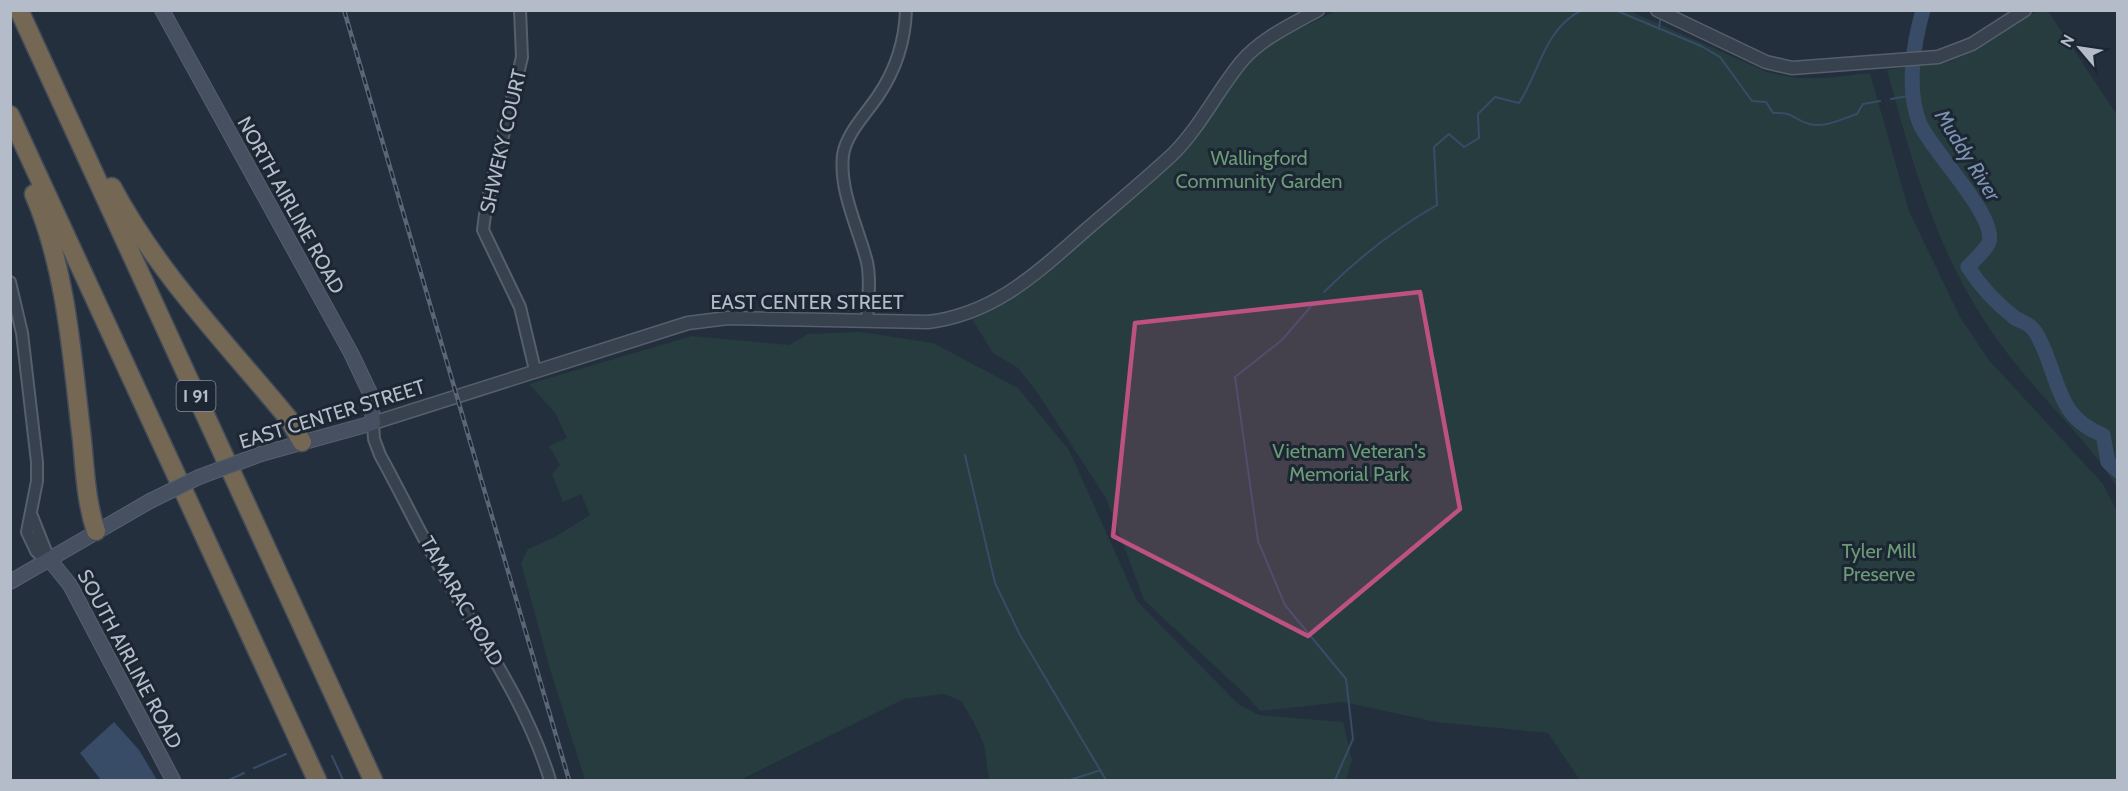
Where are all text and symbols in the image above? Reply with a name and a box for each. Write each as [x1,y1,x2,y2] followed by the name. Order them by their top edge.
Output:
[2050,18,2110,78] north arrow
[2056,31,2078,51] text: N
[475,66,531,215] street label: SHWEKY COURT
[1930,104,2007,207] water label: Muddy River
[232,112,350,298] street label: NORTH AIRLINE ROAD
[1176,146,1342,193] park label: Wallingford Community Garden
[710,290,904,314] street label: EAST CENTER STREET
[236,374,428,454] street label: EAST CENTER STREET
[176,381,216,411] road number: I 91
[1272,439,1426,486] park label: Vietnam Veteran's Memorial Park
[415,532,509,670] street label: TAMARAC ROAD
[1842,539,1917,586] park label: Tyler Mill Preserve
[73,565,187,753] street label: SOUTH AIRLINE ROAD

